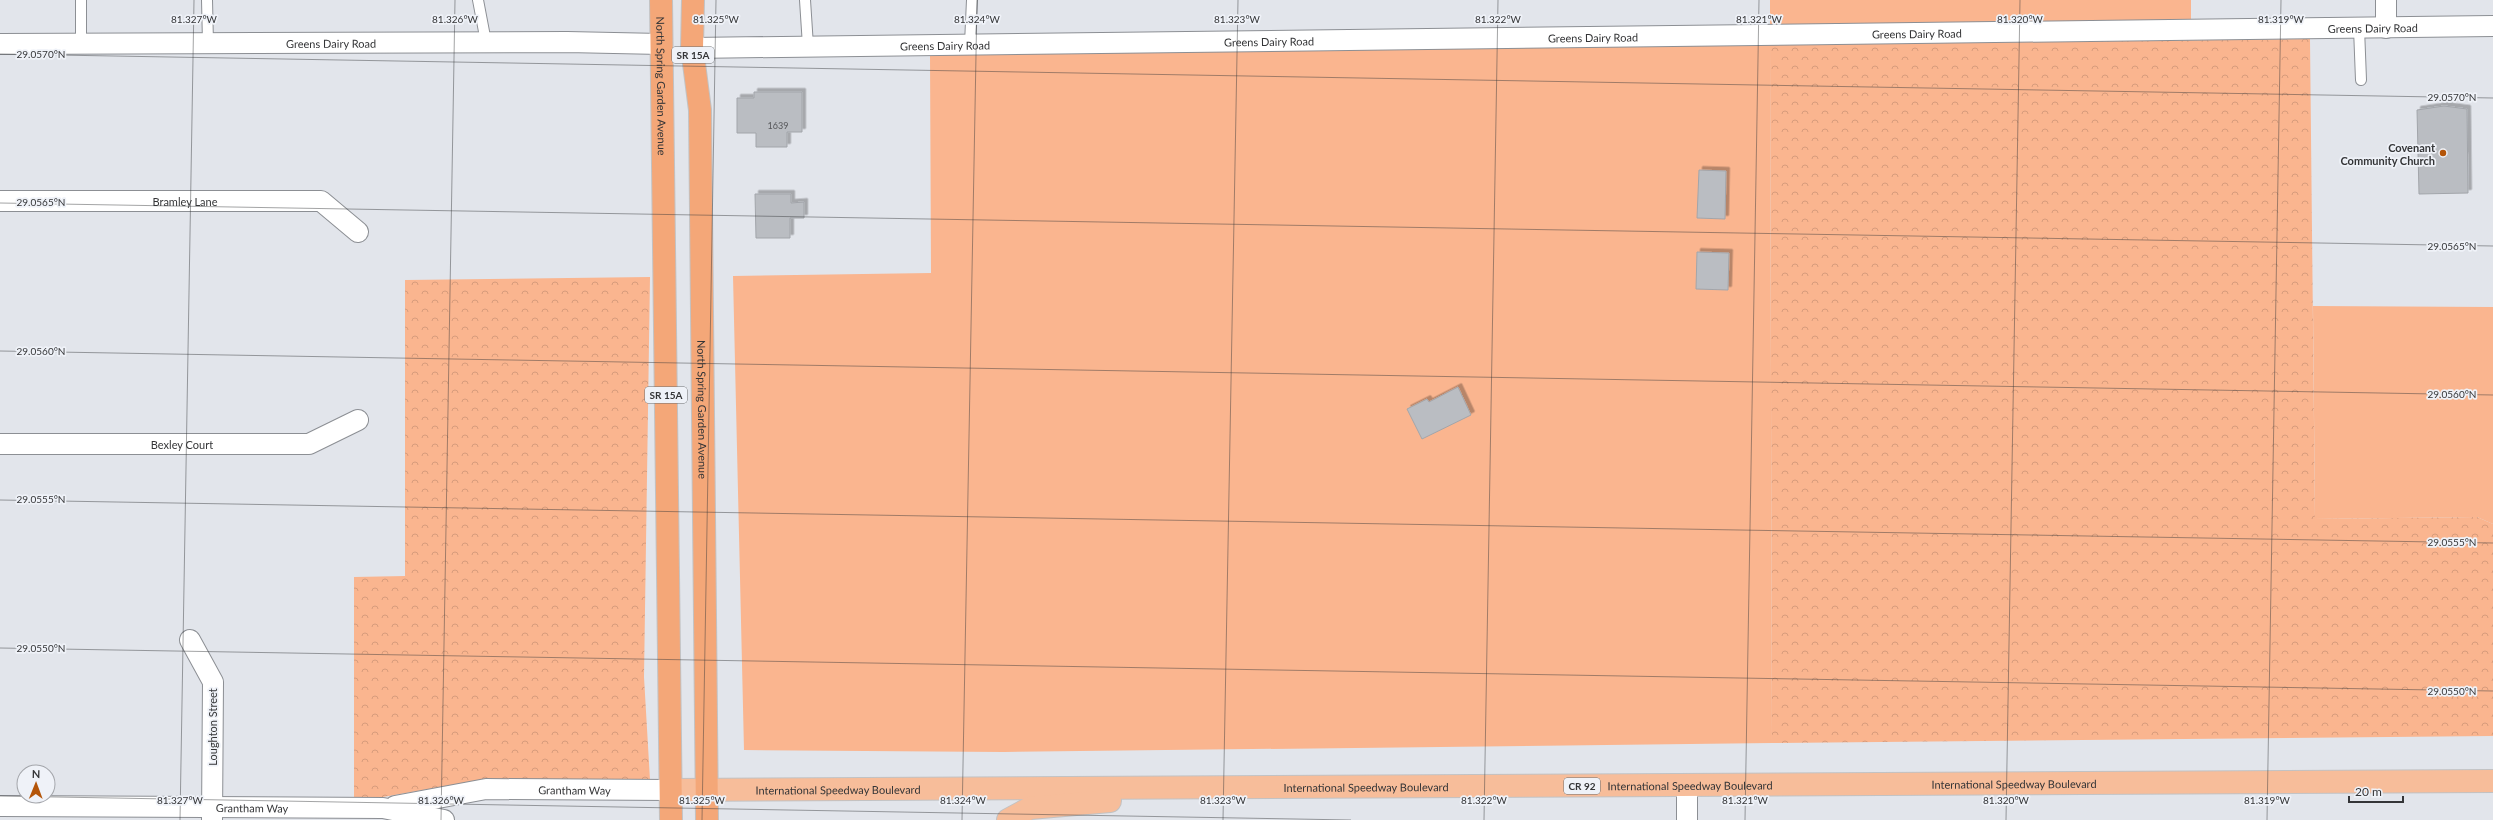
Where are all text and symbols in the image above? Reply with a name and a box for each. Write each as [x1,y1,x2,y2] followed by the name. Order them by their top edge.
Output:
[171,13,218,25] text: 81.327°W
[432,13,479,25] text: 81.326°W
[693,13,740,25] text: 81.325°W
[954,13,1001,25] text: 81.324°W
[1214,13,1261,25] text: 81.323°W
[1475,13,1522,25] text: 81.322°W
[1736,13,1783,25] text: 81.321°W
[1997,13,2044,25] text: 81.320°W
[2258,13,2305,25] text: 81.319°W
[655,16,669,156] street label: North Spring Garden Avenue
[2328,20,2418,35] street label: Greens Dairy Road
[1872,26,1962,40] street label: Greens Dairy Road
[1548,30,1638,44] street label: Greens Dairy Road
[1224,34,1314,48] street label: Greens Dairy Road
[286,36,376,49] street label: Greens Dairy Road
[900,38,990,52] street label: Greens Dairy Road
[672,47,714,63] road number: SR 15A
[17,48,65,60] text: 29.0570°N
[2428,91,2476,103] text: 29.0570°N
[768,120,788,131] house number: 1639
[2340,141,2436,167] place label: Covenant Community Church
[2438,148,2448,158] marker: Covenant Community Church
[152,195,218,208] street label: Bramley Lane
[17,196,65,208] text: 29.0565°N
[2428,240,2476,252] text: 29.0565°N
[696,340,710,479] street label: North Spring Garden Avenue
[17,345,65,357] text: 29.0560°N
[645,387,687,403] road number: SR 15A
[2428,388,2476,400] text: 29.0560°N
[151,438,213,451] street label: Bexley Court
[17,493,65,505] text: 29.0555°N
[2428,536,2476,548] text: 29.0555°N
[17,642,65,654] text: 29.0550°N
[2428,685,2476,697] text: 29.0550°N
[206,688,219,766] street label: Loughton Street
[16,764,56,804] north arrow
[32,767,41,780] text: N
[1931,776,2097,790] street label: International Speedway Boulevard
[1564,778,1600,794] road number: CR 92
[1607,778,1773,792] street label: International Speedway Boulevard
[2349,778,2403,804] scale bar
[1283,780,1449,793] street label: International Speedway Boulevard
[755,782,921,796] street label: International Speedway Boulevard
[538,783,611,796] street label: Grantham Way
[2355,784,2382,799] text: 20 m
[157,794,204,806] text: 81.327°W
[418,794,465,806] text: 81.326°W
[679,794,726,806] text: 81.325°W
[940,794,987,806] text: 81.324°W
[1200,794,1247,806] text: 81.323°W
[1461,794,1508,806] text: 81.322°W
[1722,794,1769,806] text: 81.321°W
[1983,794,2030,806] text: 81.320°W
[2244,794,2291,806] text: 81.319°W
[216,801,289,814] street label: Grantham Way

